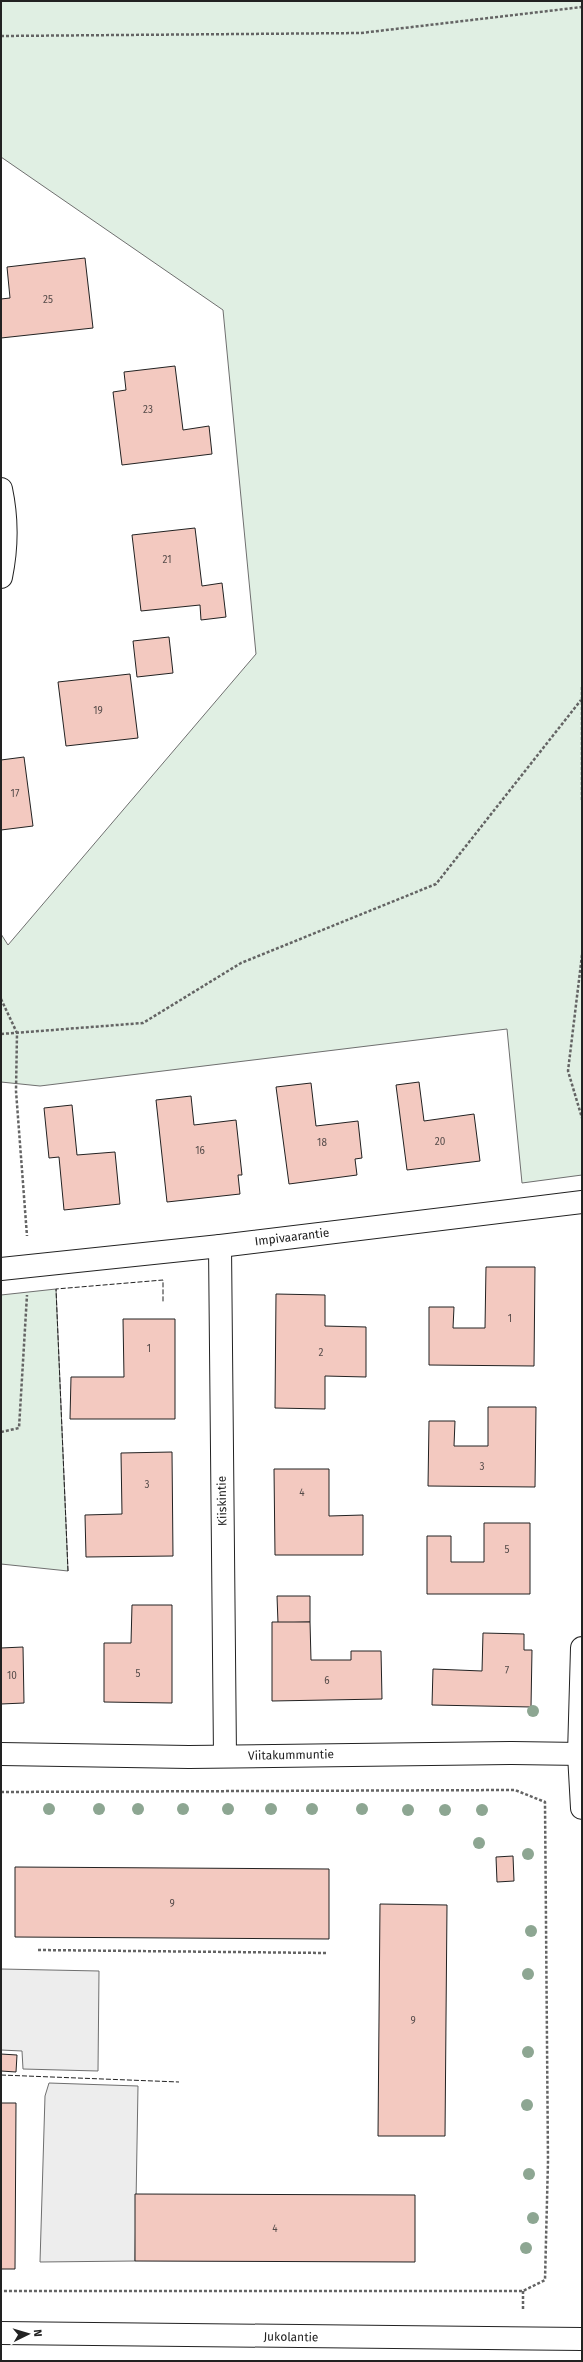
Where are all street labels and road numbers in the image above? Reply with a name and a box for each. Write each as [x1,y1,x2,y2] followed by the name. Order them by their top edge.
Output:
[254,1225,330,1249] street label: Impivaarantie
[215,1476,229,1526] street label: Kiiskintie
[248,1747,334,1763] street label: Viitakummuntie
[263,2330,319,2344] street label: Jukolantie

